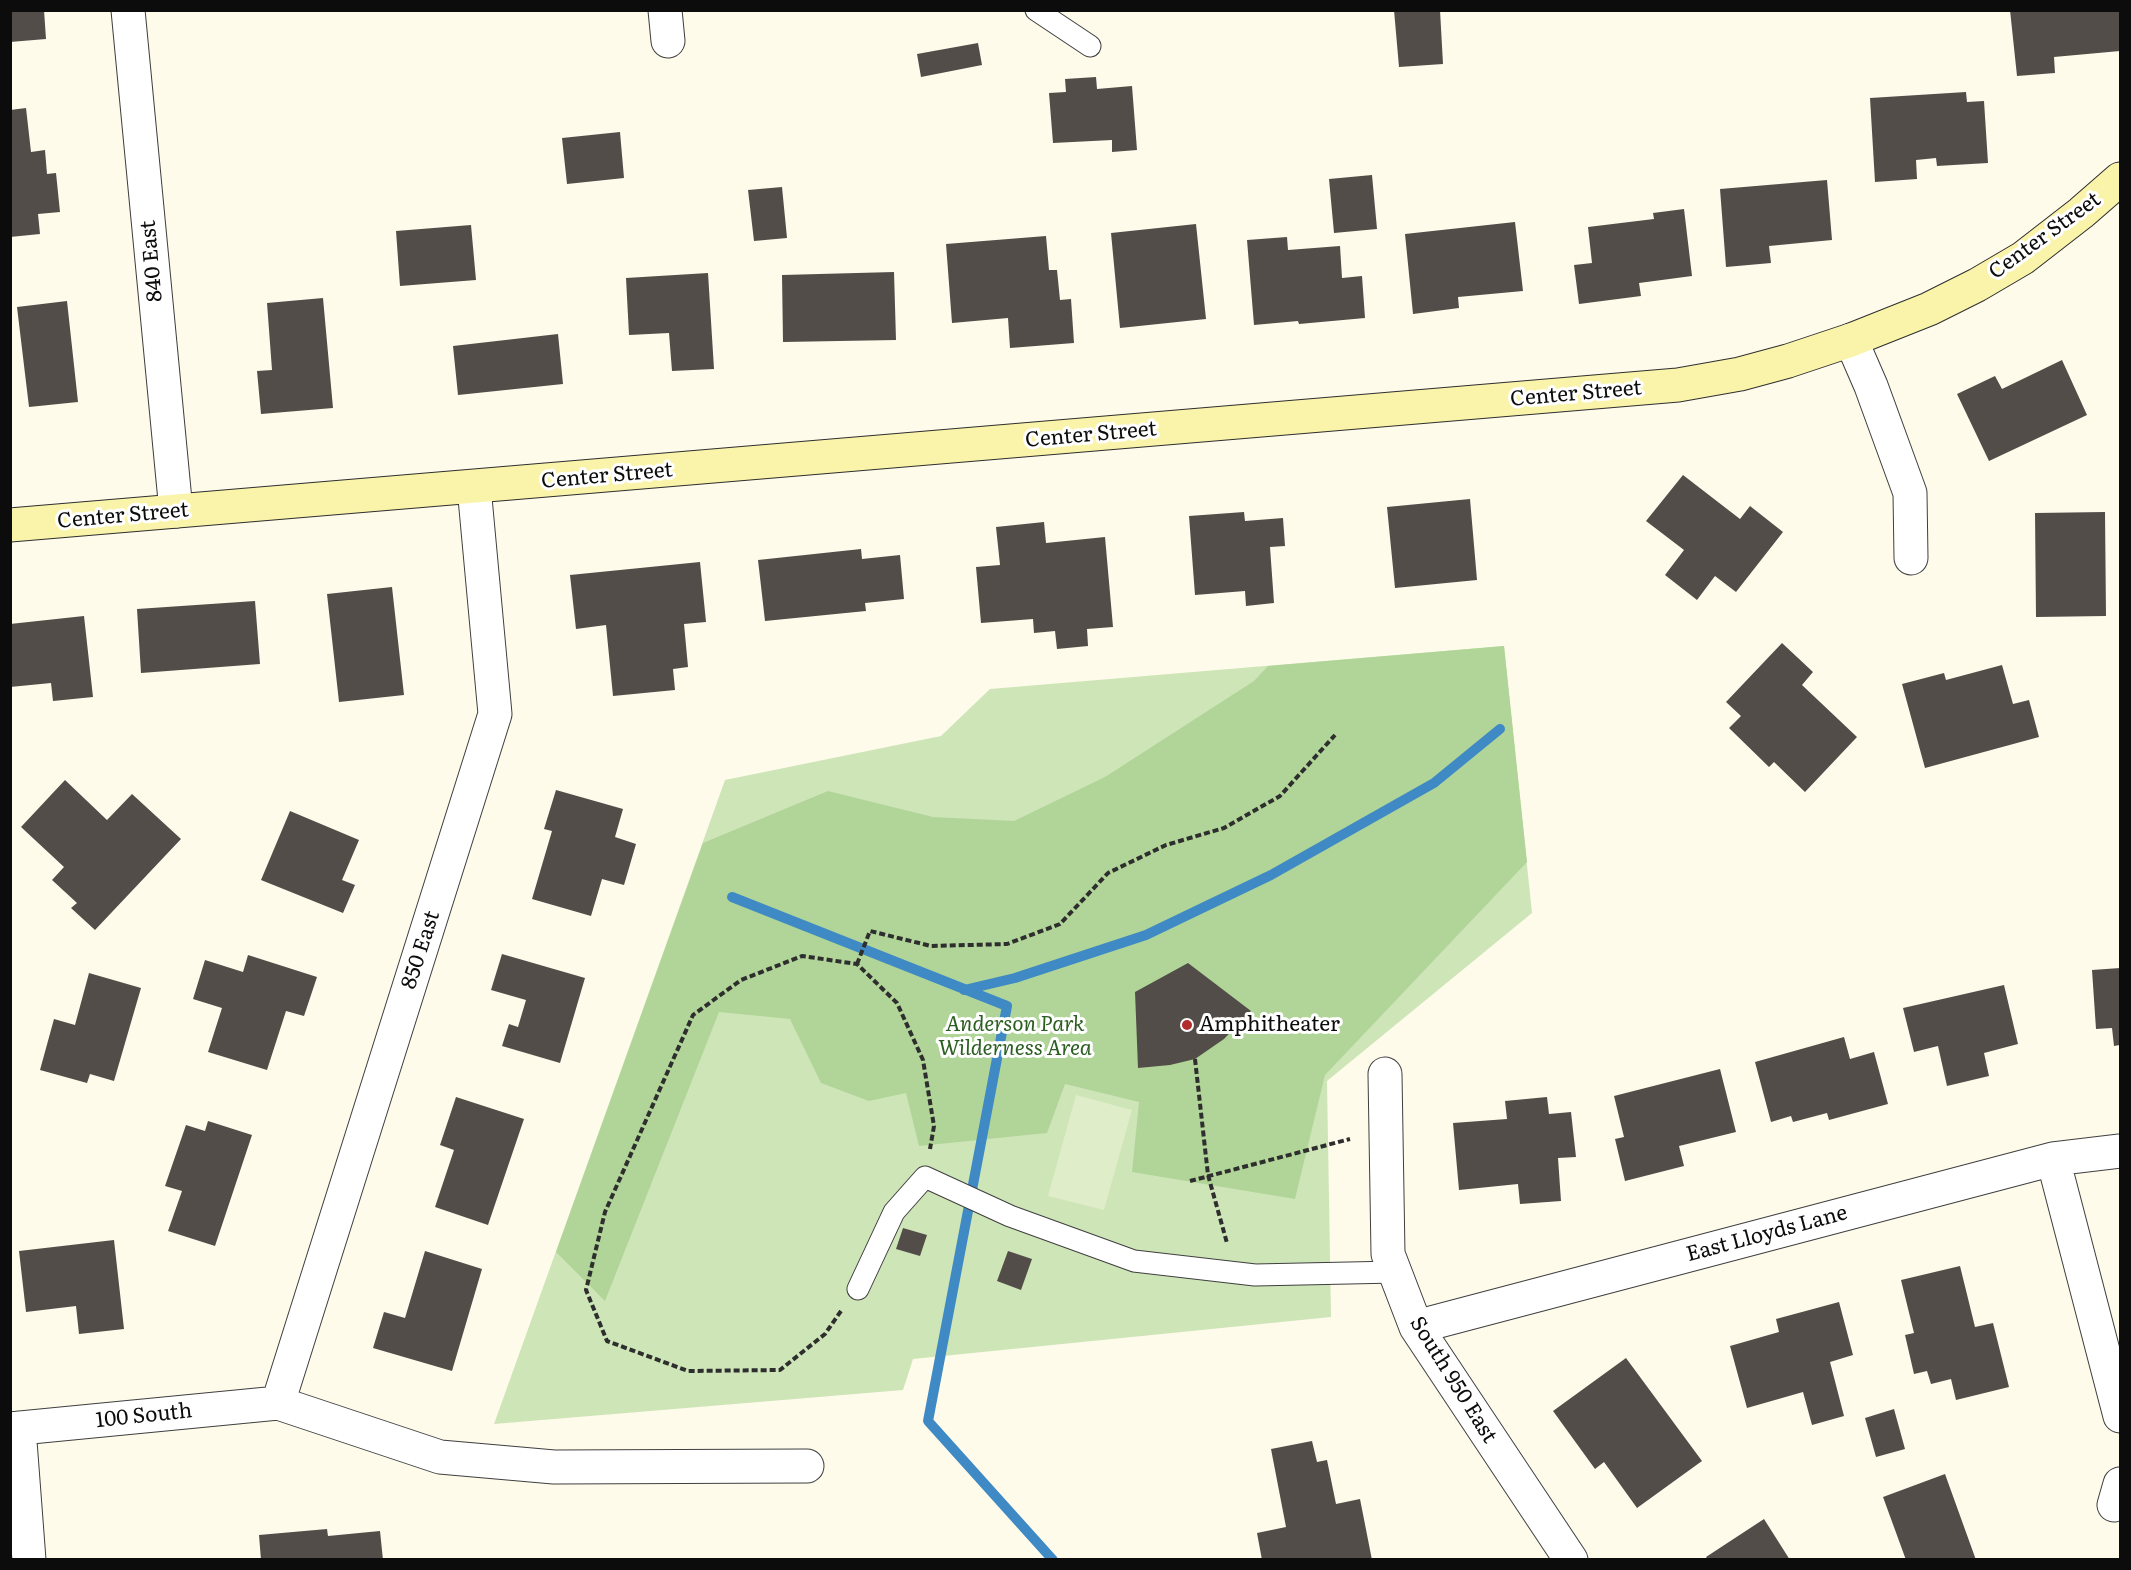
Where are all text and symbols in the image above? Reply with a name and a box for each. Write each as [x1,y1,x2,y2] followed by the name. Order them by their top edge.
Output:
[1984,187,2106,285] street label: Center Street
[136,219,168,303] street label: 840 East
[1509,376,1643,412] street label: Center Street
[1024,417,1158,453] street label: Center Street
[540,458,674,494] street label: Center Street
[56,498,190,534] street label: Center Street
[397,908,445,992] street label: 850 East
[938,1012,1092,1062] park label: Anderson Park Wilderness Area
[1199,1012,1340,1038] place label: Amphitheater
[1180,1018,1194,1032] marker: Amphitheater
[1684,1200,1850,1268] street label: East Lloyds Lane
[1404,1312,1502,1448] street label: South 950 East
[95,1398,193,1434] street label: 100 South

